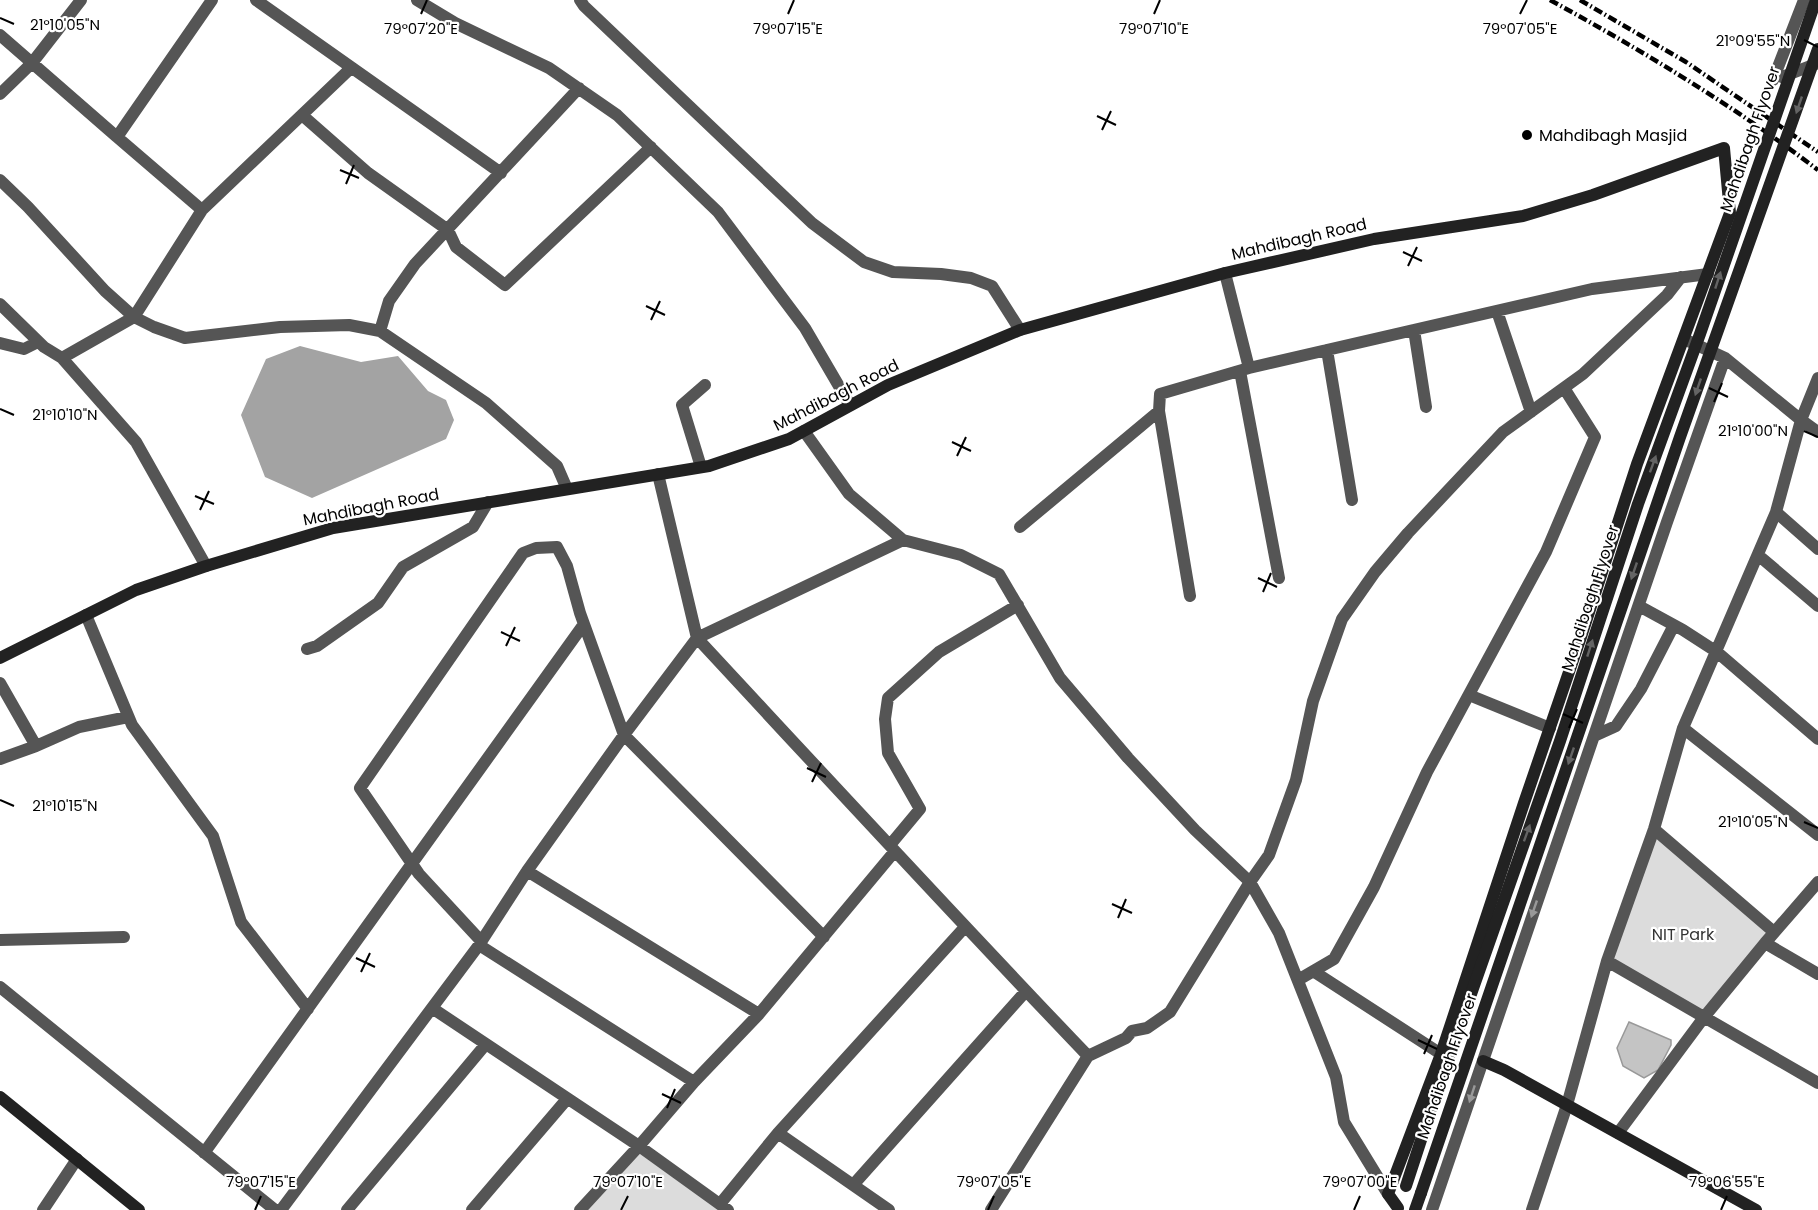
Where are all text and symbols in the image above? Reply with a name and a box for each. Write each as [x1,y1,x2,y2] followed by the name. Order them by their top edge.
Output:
[30,14,100,35] text: 21°10'05"N
[384,18,458,39] text: 79°07'20"E
[753,18,823,39] text: 79°07'15"E
[1119,18,1189,39] text: 79°07'10"E
[1483,18,1557,39] text: 79°07'05"E
[1716,30,1790,51] text: 21°09'55"N
[1714,63,1786,215] street label: Mahdibagh Flyover
[1793,96,1803,114] one-way arrow
[1539,124,1687,147] place label: Mahdibagh Masjid
[1520,128,1534,142] marker: Mahdibagh Masjid
[1229,212,1369,266] street label: Mahdibagh Road
[1713,271,1723,289] one-way arrow
[769,353,903,437] street label: Mahdibagh Road
[1692,378,1702,396] one-way arrow
[32,404,98,425] text: 21°10'10"N
[1718,420,1788,441] text: 21°10'00"N
[1649,455,1658,473] one-way arrow
[301,483,441,531] street label: Mahdibagh Road
[1555,522,1625,674] street label: Mahdibagh Flyover
[1628,562,1638,580] one-way arrow
[1586,639,1596,657] one-way arrow
[1565,747,1575,765] one-way arrow
[32,795,98,816] text: 21°10'15"N
[1718,811,1788,832] text: 21°10'05"N
[1523,824,1533,842] one-way arrow
[1528,900,1538,918] one-way arrow
[1652,923,1715,946] park label: NIT Park
[1411,990,1483,1142] street label: Mahdibagh Flyover
[1466,1085,1476,1103] one-way arrow
[226,1171,296,1192] text: 79°07'15"E
[593,1171,663,1192] text: 79°07'10"E
[957,1171,1031,1192] text: 79°07'05"E
[1323,1171,1397,1192] text: 79°07'00"E
[1689,1171,1765,1192] text: 79°06'55"E

